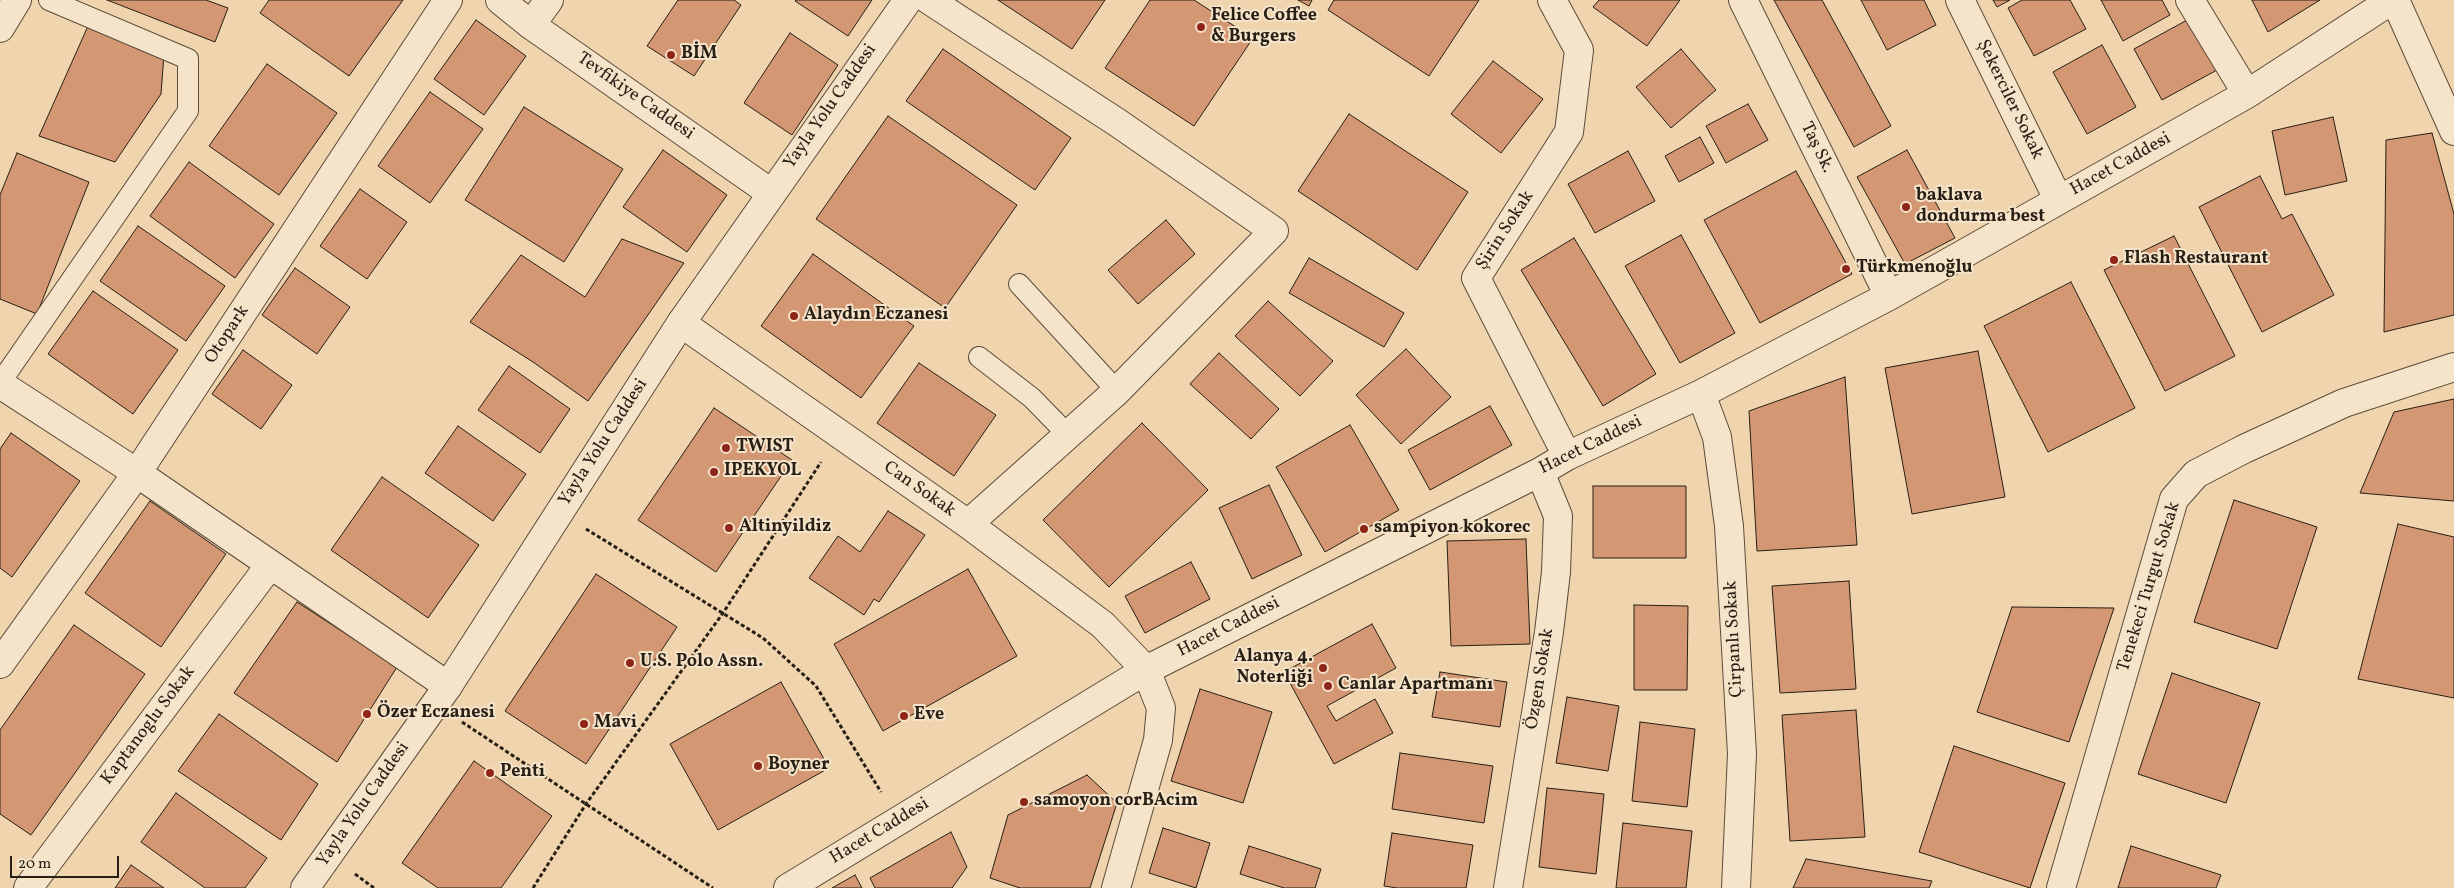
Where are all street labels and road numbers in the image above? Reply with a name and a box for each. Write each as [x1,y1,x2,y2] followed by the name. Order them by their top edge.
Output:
[1971,37,2047,163] street label: Şekerciler Sokak
[780,41,882,173] street label: Yayla Yolu Caddesi
[572,49,698,145] street label: Tevfikiye Caddesi
[1795,119,1837,177] street label: Taş Sk.
[2067,128,2175,202] street label: Hacet Caddesi
[1472,187,1540,275] street label: Şirin Sokak
[201,302,255,368] street label: Otopark
[555,375,653,511] street label: Yayla Yolu Caddesi
[1536,412,1646,480] street label: Hacet Caddesi
[879,457,959,523] street label: Can Sokak
[2114,499,2186,675] street label: Tenekeci Turgut Sokak
[1721,580,1749,698] street label: Çirpanlı Sokak
[1174,593,1284,663] street label: Hacet Caddesi
[1522,627,1560,731] street label: Özgen Sokak
[97,662,201,790] street label: Kaptanoglu Sokak
[313,739,415,871] street label: Yayla Yolu Caddesi
[827,794,933,870] street label: Hacet Caddesi

